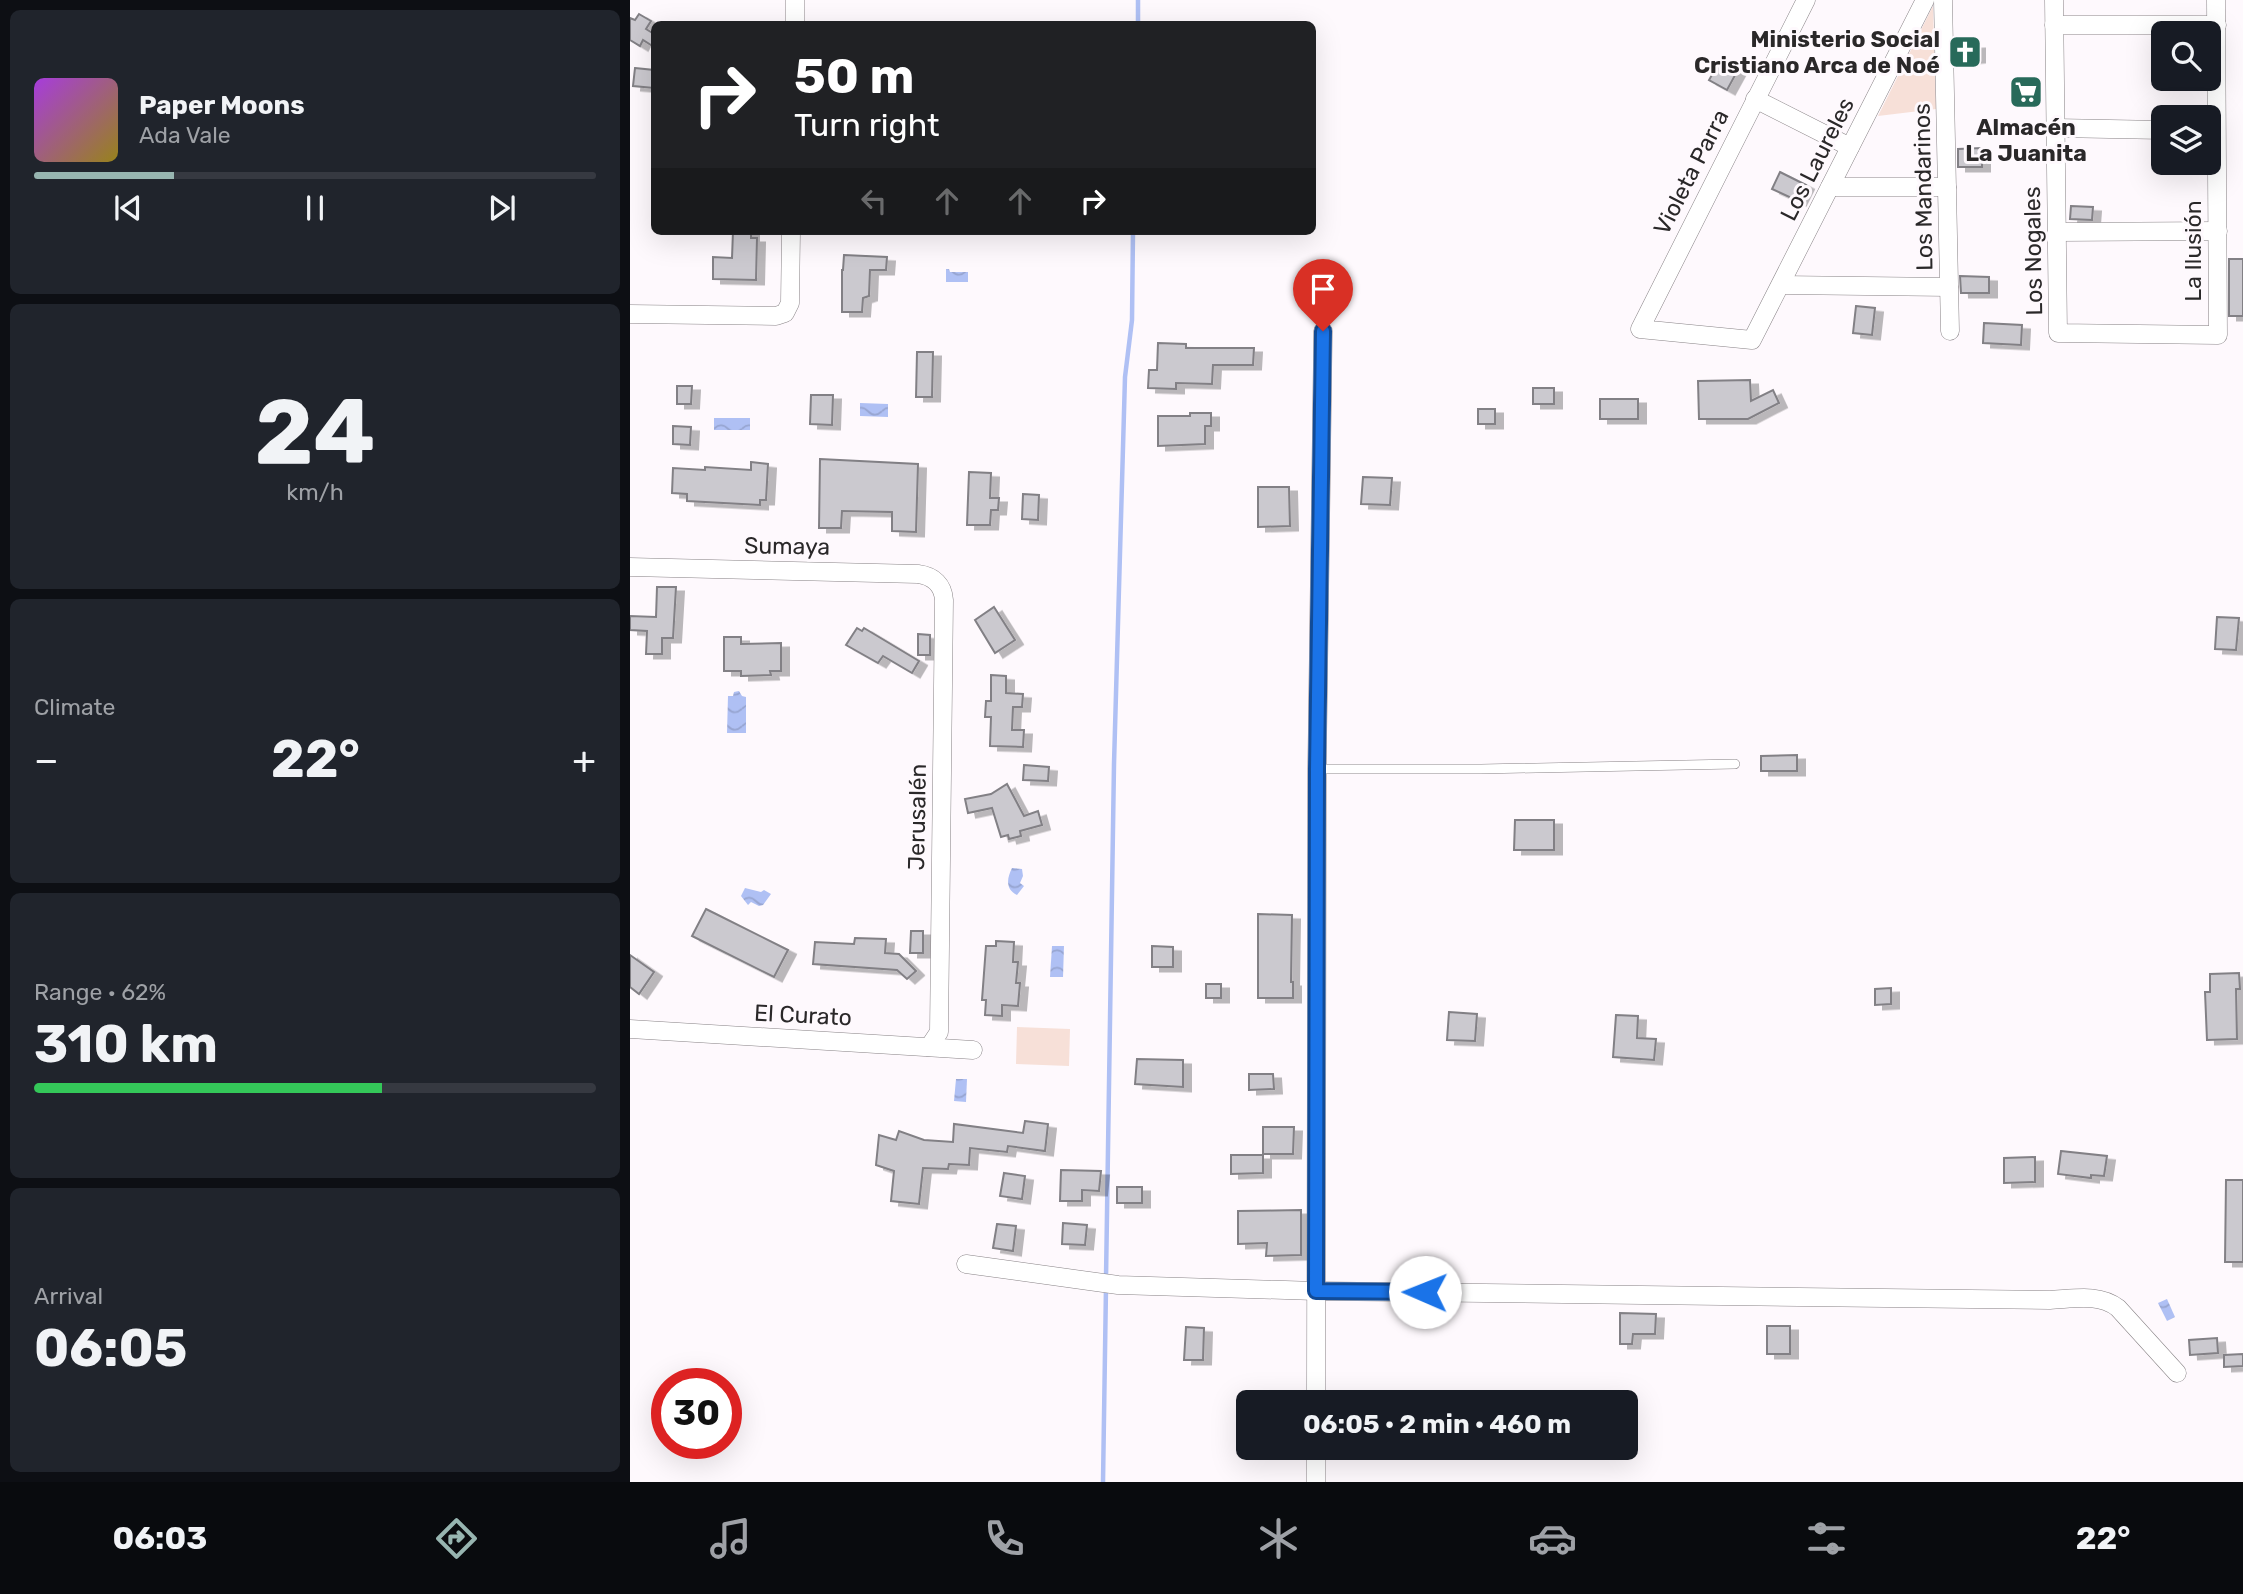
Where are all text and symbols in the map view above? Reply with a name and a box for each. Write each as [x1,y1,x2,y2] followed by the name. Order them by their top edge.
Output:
[2151,21,2221,175] map controls
[2151,21,2221,91] button: search
[1694,25,1940,79] place label: Ministerio Social Cristiano Arca de Noé
[1946,33,1984,71] church icon: Ministerio Social Cristiano Arca de Noé
[794,47,914,105] text: 50 m
[679,49,770,140] icon: right
[2007,73,2045,111] supermarket icon: Almacén La Juanita
[139,90,305,121] text: Paper Moons
[1774,93,1860,225] street label: Los Laureles
[1908,103,1938,271] street label: Los Mandarinos
[1647,105,1735,239] street label: Violeta Parra
[2151,105,2221,175] button: layers
[794,106,939,144] text: Turn right
[1965,113,2087,167] place label: Almacén La Juanita
[139,121,231,149] text: Ada Vale
[855,182,893,220] icon: left
[928,182,966,220] icon: ahead
[1001,182,1039,220] icon: ahead
[1074,182,1112,220] icon: right
[2018,186,2048,316] street label: Los Nogales
[109,189,147,227] icon: previous
[296,189,334,227] icon: pause
[483,189,521,227] icon: next
[2179,200,2207,302] street label: La Ilusión
[1293,259,1353,331] pin
[1304,270,1342,308] icon: arrive
[255,378,375,486] text: 24
[286,478,344,506] text: km/h
[744,531,830,561] street label: Sumaya
[34,693,115,721] text: Climate
[271,728,360,790] text: 22°
[34,737,59,783] text: −
[572,737,596,783] text: +
[902,763,932,871] street label: Jerusalén
[34,978,166,1006] text: Range · 62%
[753,998,853,1032] street label: El Curato
[34,1013,218,1075] text: 310 km
[1388,1255,1462,1329] position arrow
[34,1282,103,1310] text: Arrival
[34,1317,187,1379] text: 06:05
[651,1368,742,1459] speed limit sign: 30
[1303,1409,1571,1440] text: 06:05 · 2 min · 460 m
[432,1514,481,1563] icon: directions
[706,1514,755,1563] icon: music
[980,1514,1029,1563] icon: phone
[1254,1514,1303,1563] icon: climate
[1528,1514,1577,1563] icon: car
[1802,1514,1851,1563] icon: filters
[112,1519,207,1557] text: 06:03
[2076,1519,2130,1557] text: 22°

